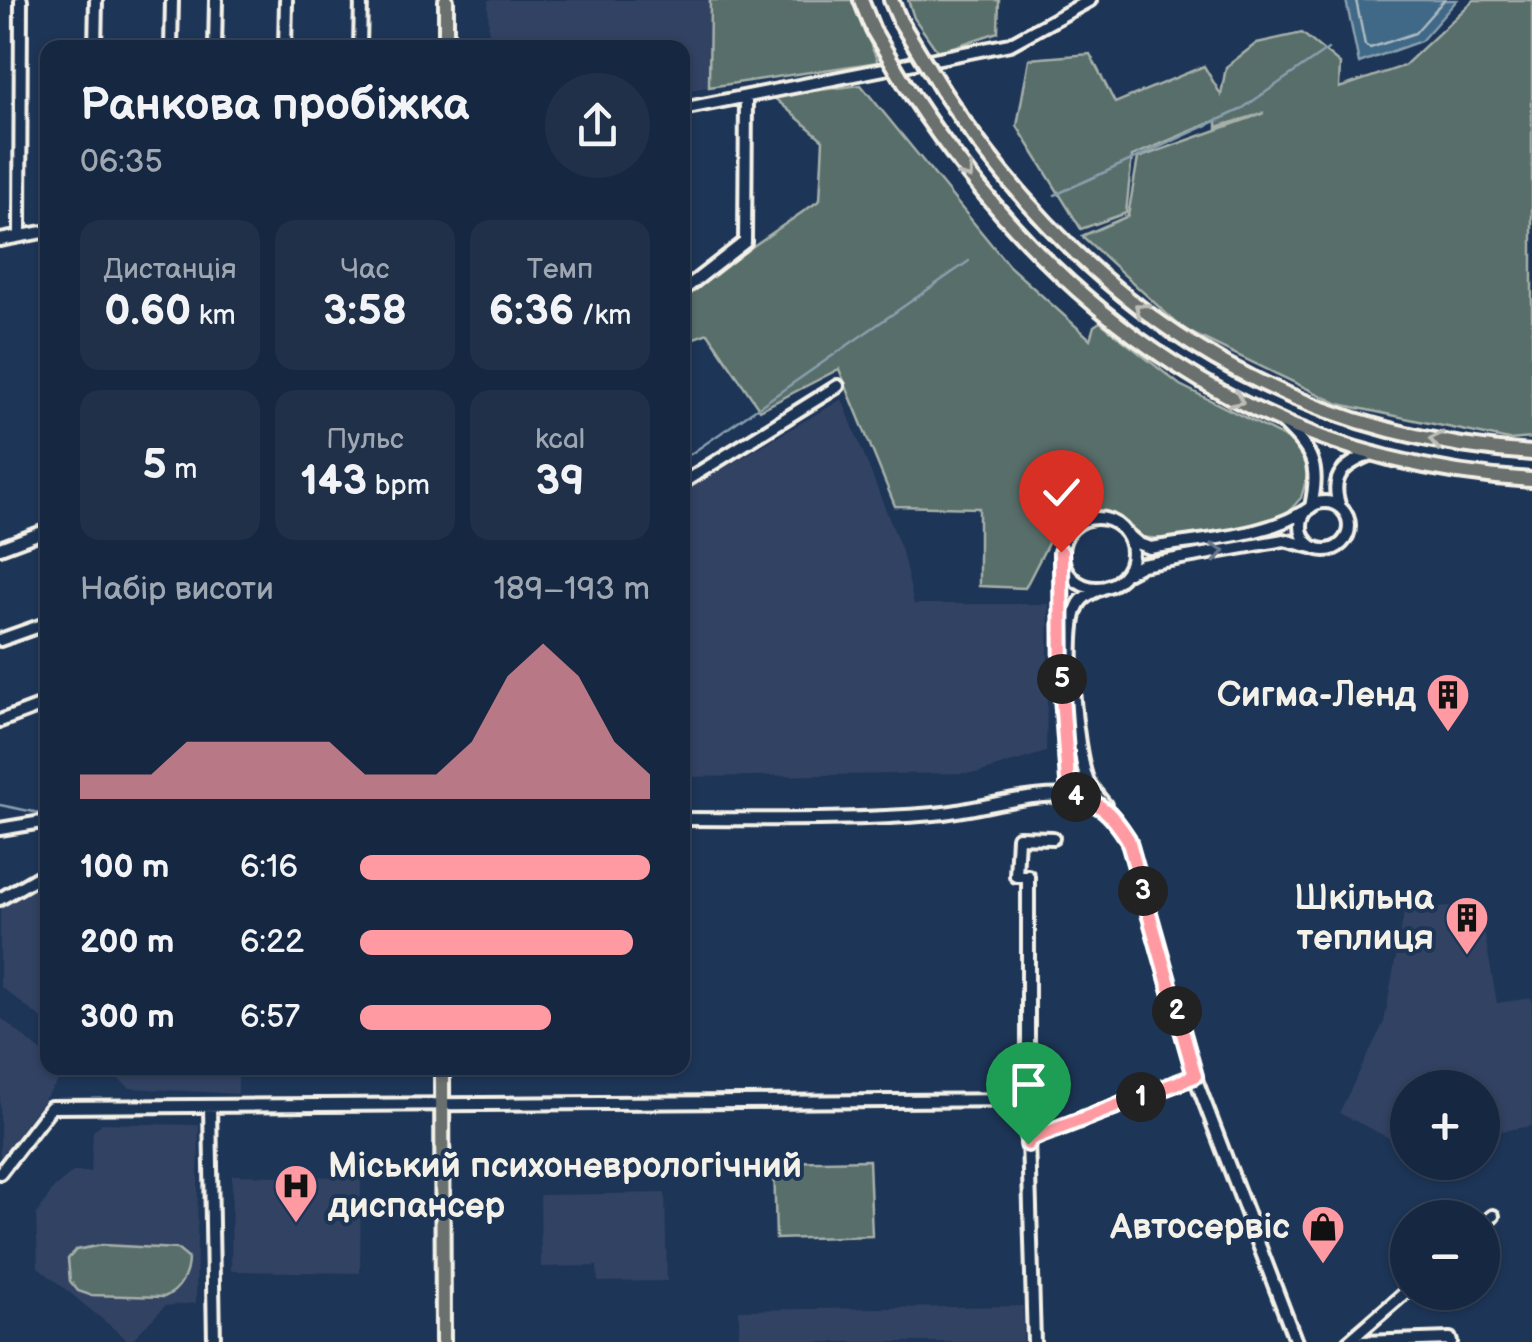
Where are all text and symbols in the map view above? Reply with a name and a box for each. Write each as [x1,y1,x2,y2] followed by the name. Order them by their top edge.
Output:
[545,73,650,178] button: share
[80,78,469,133] text: Ранкова пробіжка
[80,143,163,182] text: 06:35
[955,162,972,180] one-way arrow
[104,253,236,286] text: Дистанція
[341,253,389,286] text: Час
[527,253,593,286] text: Темп
[104,286,191,337] text: 0.60
[323,286,407,337] text: 3:58
[489,286,574,337] text: 6:36
[191,299,236,332] text: km
[574,299,631,332] text: /km
[1134,304,1152,321] one-way arrow
[1227,388,1245,408] one-way arrow
[326,423,404,456] text: Пульс
[535,423,585,456] text: kcal
[1427,430,1444,451] one-way arrow
[143,440,167,491] text: 5
[1019,450,1104,553] pin
[167,453,197,486] text: m
[300,456,367,507] text: 143
[535,456,585,507] text: 39
[1034,465,1089,520] icon: check
[367,469,430,502] text: bpm
[1209,542,1226,563] one-way arrow
[80,570,274,609] text: Набір висоти
[494,570,650,609] text: 189–193 m
[1037,654,1087,704] pin: 5
[1054,662,1070,695] text: 5
[1425,672,1471,733] building icon: Сигма-Ленд
[1217,674,1416,717] place label: Сигма-Ленд
[1051,772,1101,822] pin: 4
[1068,780,1084,813] text: 4
[80,848,169,887] text: 100 m
[240,848,298,887] text: 6:16
[1118,866,1168,916] pin: 3
[1135,874,1151,907] text: 3
[1294,877,1435,960] place label: Шкільна теплиця
[1444,895,1490,956] building icon: Шкільна теплиця
[80,923,174,962] text: 200 m
[240,923,304,962] text: 6:22
[1152,986,1202,1036] pin: 2
[1169,994,1185,1027] text: 2
[80,998,175,1037] text: 300 m
[240,998,300,1037] text: 6:57
[986,1042,1071,1145] pin
[1001,1057,1056,1112] icon: arrive
[1390,1070,1500,1310] map controls
[1390,1070,1500,1180] button: +
[1116,1072,1166,1122] pin: 1
[1135,1080,1147,1113] text: 1
[327,1145,802,1228] place label: Міський психоневрологічний диспансер
[273,1163,319,1224] hospital icon: Міський психоневрологічний диспансер
[1390,1200,1500,1310] button: −
[1300,1204,1346,1265] shop icon: Автосервіс
[1109,1206,1290,1249] place label: Автосервіс

